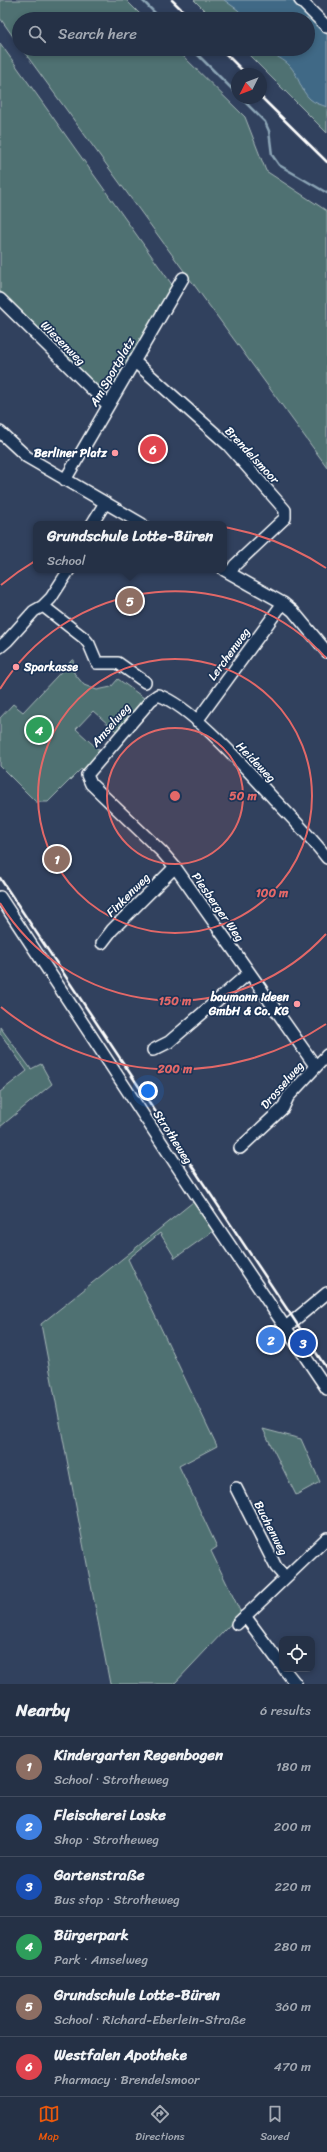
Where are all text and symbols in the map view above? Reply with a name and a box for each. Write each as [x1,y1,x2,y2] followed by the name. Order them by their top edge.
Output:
[12,12,315,56] search box
[58,21,137,47] text: Search here
[26,23,48,45] icon: search
[231,68,267,104] north arrow
[35,315,91,371] street label: Wiesenweg
[83,333,141,412] street label: Am Sportplatz
[219,421,286,490] street label: Brendelsmoor
[140,434,166,464] pin: 6
[34,442,108,464] place label: Berliner Platz
[110,448,120,458] marker: Berliner Platz
[33,521,227,573] popup
[47,523,213,549] text: Grundschule Lotte-Büren
[47,549,85,572] text: School
[117,586,143,616] pin: 5
[202,623,256,685] street label: Lerchenweg
[23,656,78,678] place label: Sparkasse
[11,662,21,672] marker: Sparkasse
[85,698,137,753] street label: Amselweg
[26,715,52,745] pin: 4
[231,736,281,788] street label: Heideweg
[229,785,257,807] text: 50 m
[168,789,182,803] centre of rings
[44,844,70,874] pin: 1
[186,867,250,947] street label: Piesberger Weg
[101,868,155,922] street label: Finkenweg
[256,882,289,904] text: 100 m
[208,986,290,1022] place label: baumann ideen GmbH & Co. KG
[159,990,192,1012] text: 150 m
[292,999,302,1009] marker: baumann ideen GmbH & Co. KG
[255,1056,309,1114] street label: Drosselweg
[157,1058,193,1080] text: 200 m
[138,1081,158,1101] your location
[147,1105,199,1169] street label: Strotheweg
[258,1325,284,1355] pin: 2
[290,1328,316,1358] pin: 3
[248,1497,294,1559] street label: Buchenweg
[279,1636,315,1672] map controls
[279,1636,315,1672] button: locate
[16,1695,70,1725] text: Nearby
[260,1699,311,1722] text: 6 results
[54,1742,223,1768] text: Kindergarten Regenbogen
[26,1755,32,1778] text: 1
[276,1755,311,1778] text: 180 m
[54,1768,169,1791] text: School · Strotheweg
[54,1802,166,1828] text: Fleischerei Loske
[25,1815,33,1838] text: 2
[274,1815,311,1838] text: 200 m
[54,1828,159,1851] text: Shop · Strotheweg
[54,1862,145,1888] text: Gartenstraße
[25,1875,33,1898] text: 3
[274,1875,311,1898] text: 220 m
[54,1888,180,1911] text: Bus stop · Strotheweg
[54,1922,129,1948] text: Bürgerpark
[25,1935,33,1958] text: 4
[274,1935,311,1958] text: 280 m
[54,1948,148,1971] text: Park · Amselweg
[54,1982,220,2008] text: Grundschule Lotte-Büren
[25,1995,33,2018] text: 5
[275,1995,311,2018] text: 360 m
[54,2008,246,2031] text: School · Richard-Eberlein-Straße
[54,2042,187,2068] text: Westfalen Apotheke
[25,2055,33,2078] text: 6
[274,2055,311,2078] text: 470 m
[54,2068,199,2091] text: Pharmacy · Brendelsmoor
[38,2103,60,2146] tab: Map
[135,2103,185,2146] tab: Directions
[260,2103,289,2146] tab: Saved

